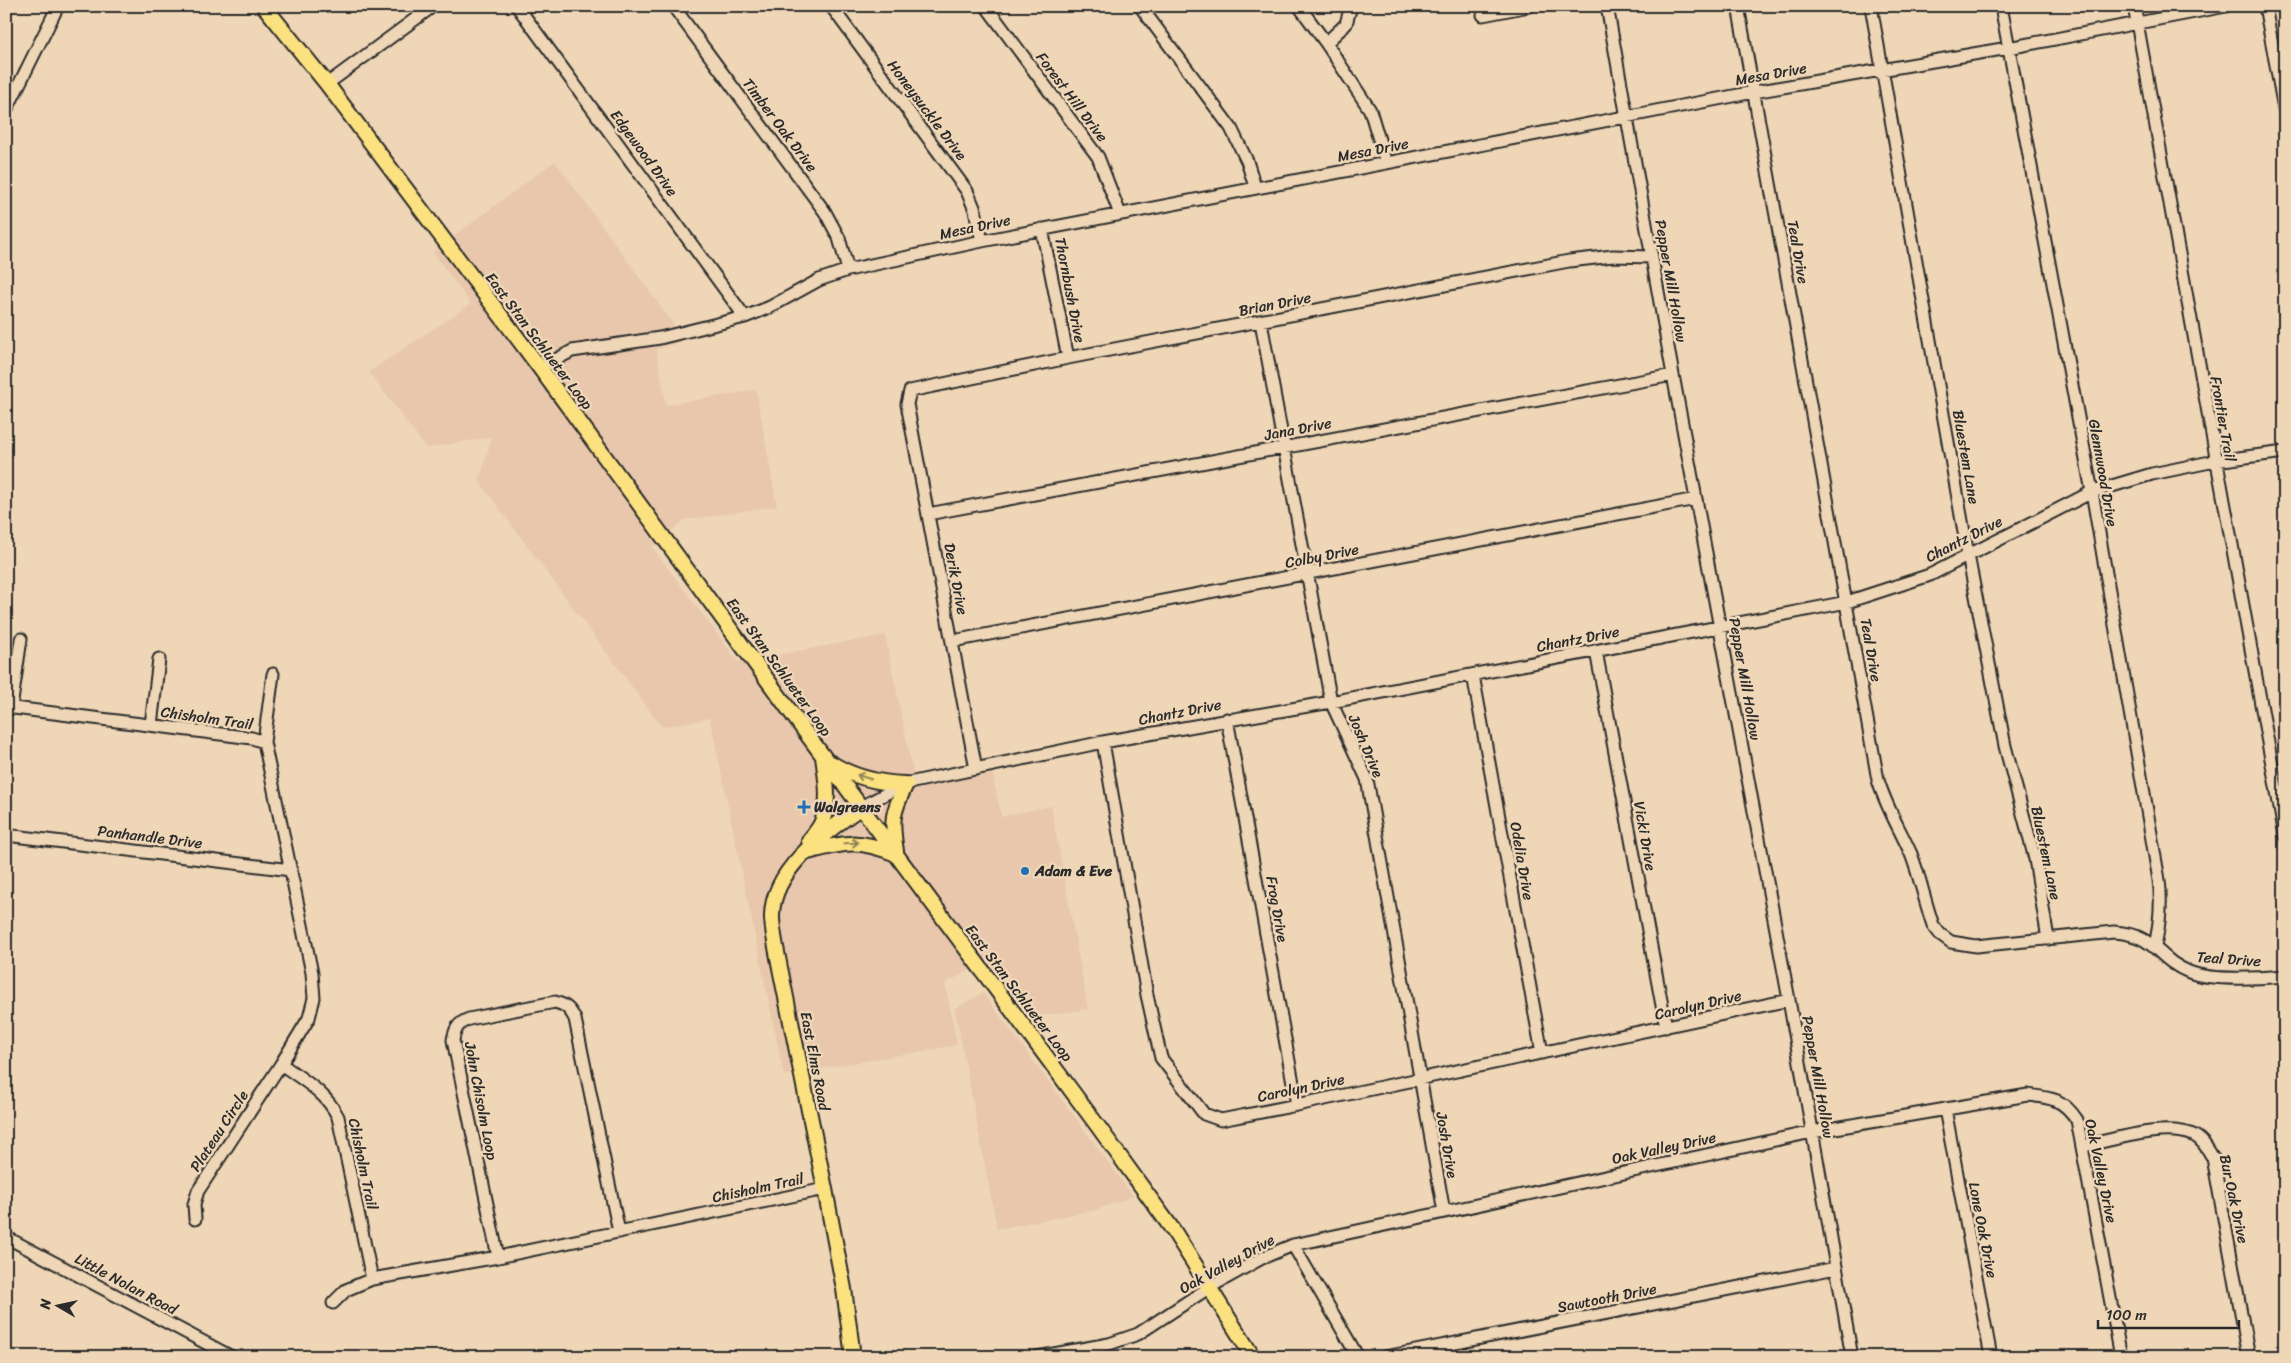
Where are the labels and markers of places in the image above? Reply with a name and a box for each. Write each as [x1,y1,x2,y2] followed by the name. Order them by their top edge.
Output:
[814,794,882,820] place label: Walgreens
[798,801,810,813] marker: Walgreens
[1034,858,1112,884] place label: Adam & Eve
[1019,865,1031,877] marker: Adam & Eve

